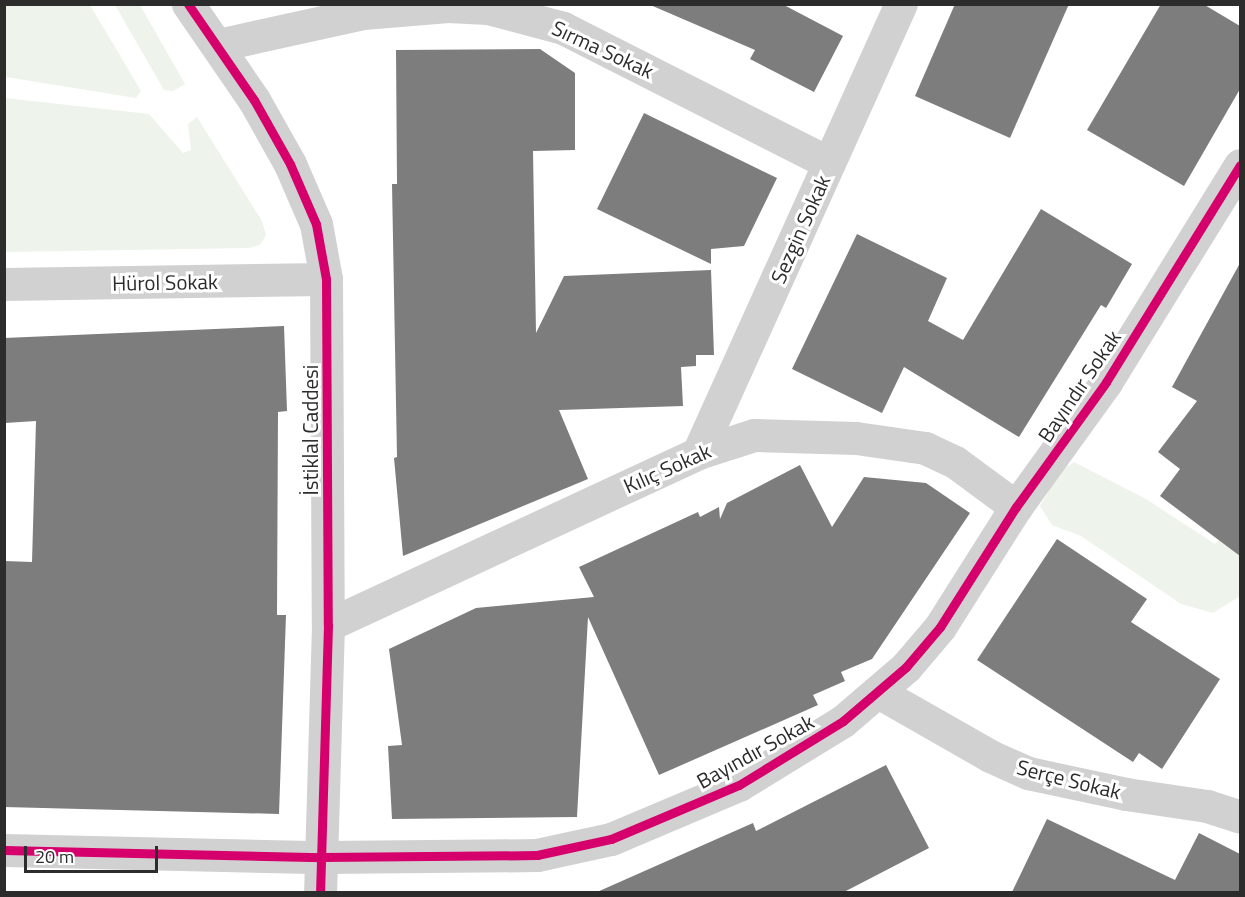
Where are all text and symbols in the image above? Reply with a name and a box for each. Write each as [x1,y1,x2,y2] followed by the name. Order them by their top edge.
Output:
[548,15,658,83] street label: Sırma Sokak
[765,171,835,287] street label: Sezgin Sokak
[112,268,218,296] street label: Hürol Sokak
[1032,325,1126,447] street label: Bayındır Sokak
[297,365,323,495] street label: İstiklal Caddesi
[619,438,715,498] street label: Kılıç Sokak
[692,708,818,794] street label: Bayındır Sokak
[1014,754,1124,804] street label: Serçe Sokak
[27,834,160,872] scale bar
[35,843,74,870] text: 20 m

